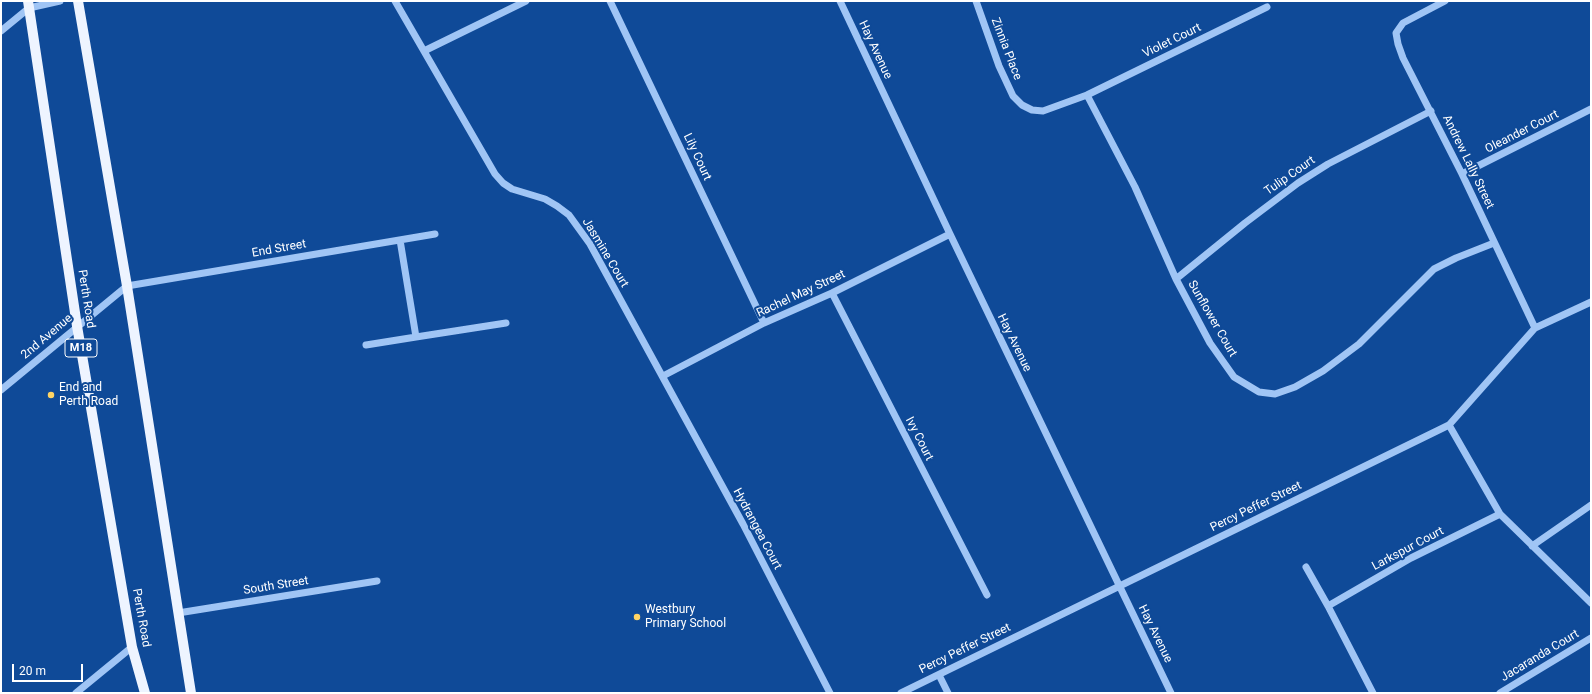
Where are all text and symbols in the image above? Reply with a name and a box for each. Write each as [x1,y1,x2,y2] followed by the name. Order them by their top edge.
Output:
[988,16,1024,82] street label: Zinnia Place
[855,18,895,82] street label: Hay Avenue
[1140,21,1204,61] street label: Violet Court
[1483,107,1561,157] street label: Oleander Court
[1439,113,1497,211] street label: Andrew Lally Street
[680,131,714,183] street label: Lily Court
[1262,153,1318,199] street label: Tulip Court
[579,216,631,290] street label: Jasmine Court
[251,237,307,261] street label: End Street
[754,267,848,321] street label: Rachel May Street
[74,269,98,329] street label: Perth Road
[1184,278,1240,360] street label: Sunflower Court
[18,311,76,363] street label: 2nd Avenue
[994,312,1034,374] street label: Hay Avenue
[65,339,97,357] road number: M18
[59,381,118,409] place label: End and Perth Road
[46,390,56,400] marker: End and Perth Road
[902,415,936,463] street label: Ivy Court
[1208,479,1304,535] street label: Percy Peffer Street
[729,486,785,572] street label: Hydrangea Court
[1370,524,1446,574] street label: Larkspur Court
[242,574,310,598] street label: South Street
[129,588,153,648] street label: Perth Road
[645,603,726,631] place label: Westbury Primary School
[1135,603,1175,665] street label: Hay Avenue
[632,612,642,622] marker: Westbury Primary School
[917,621,1013,677] street label: Percy Peffer Street
[1498,627,1582,685] street label: Jacaranda Court
[14,656,85,682] scale bar
[19,664,46,678] text: 20 m

